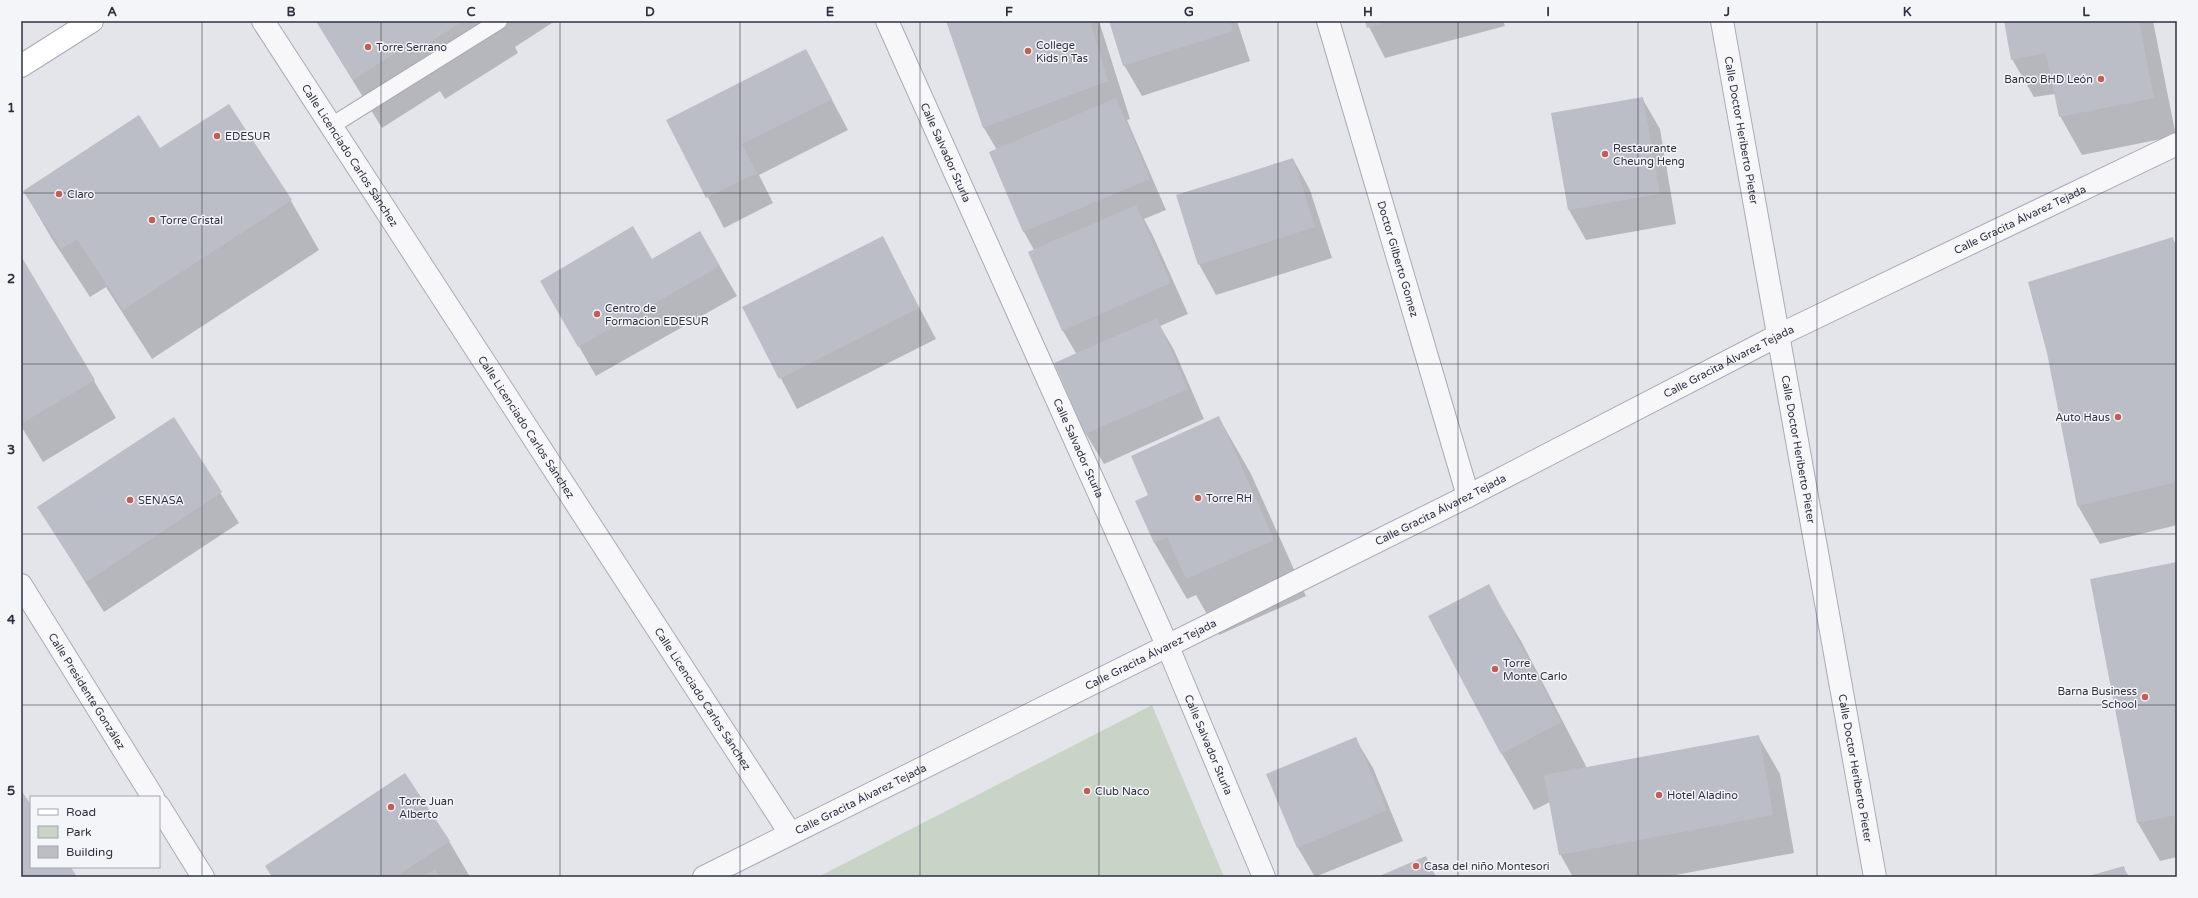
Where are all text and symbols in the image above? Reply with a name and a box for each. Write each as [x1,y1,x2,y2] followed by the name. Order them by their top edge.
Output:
[107,4,117,20] text: A
[286,4,296,20] text: B
[466,4,476,20] text: C
[645,4,655,20] text: D
[826,4,834,20] text: E
[1005,4,1013,20] text: F
[1184,4,1194,20] text: G
[1363,4,1373,20] text: H
[1546,4,1550,20] text: I
[1723,4,1730,20] text: J
[1903,4,1912,20] text: K
[2082,4,2090,20] text: L
[1036,39,1088,65] place label: College Kids n Tas
[376,41,447,54] place label: Torre Serrano
[363,42,373,52] marker: Torre Serrano
[1023,46,1033,56] marker: College Kids n Tas
[1722,55,1761,206] street label: Calle Doctor Heriberto Pieter
[2004,73,2093,86] place label: Banco BHD León
[2096,74,2106,84] marker: Banco BHD León
[299,82,401,229] street label: Calle Licenciado Carlos Sánchez
[7,100,15,116] text: 1
[918,101,974,204] street label: Calle Salvador Sturla
[225,130,270,143] place label: EDESUR
[212,131,222,141] marker: EDESUR
[1613,142,1685,168] place label: Restaurante Cheung Heng
[1600,149,1610,159] marker: Restaurante Cheung Heng
[1952,182,2088,257] street label: Calle Gracita Álvarez Tejada
[67,188,95,201] place label: Claro
[54,189,64,199] marker: Claro
[1375,199,1422,319] street label: Doctor Gilberto Gomez
[160,214,223,227] place label: Torre Cristal
[147,215,157,225] marker: Torre Cristal
[7,271,15,287] text: 2
[605,302,709,328] place label: Centro de Formacion EDESUR
[592,309,602,319] marker: Centro de Formacion EDESUR
[1661,322,1796,400] street label: Calle Gracita Álvarez Tejada
[476,353,578,501] street label: Calle Licenciado Carlos Sánchez
[1779,374,1818,525] street label: Calle Doctor Heriberto Pieter
[1051,396,1107,500] street label: Calle Salvador Sturla
[2055,411,2110,424] place label: Auto Haus
[2113,412,2123,422] marker: Auto Haus
[7,442,15,458] text: 3
[1373,471,1508,548] street label: Calle Gracita Álvarez Tejada
[1206,492,1252,505] place label: Torre RH
[1193,493,1203,503] marker: Torre RH
[138,494,184,507] place label: SENASA
[125,495,135,505] marker: SENASA
[7,612,16,628] text: 4
[1083,616,1218,692] street label: Calle Gracita Álvarez Tejada
[652,625,754,773] street label: Calle Licenciado Carlos Sánchez
[46,630,129,752] street label: Calle Presidente González
[1503,657,1568,683] place label: Torre Monte Carlo
[1490,664,1500,674] marker: Torre Monte Carlo
[2057,685,2137,711] place label: Barna Business School
[2140,692,2150,702] marker: Barna Business School
[1182,693,1235,797] street label: Calle Salvador Sturla
[1836,693,1875,844] street label: Calle Doctor Heriberto Pieter
[793,761,928,837] street label: Calle Gracita Álvarez Tejada
[7,783,15,799] text: 5
[1095,785,1150,798] place label: Club Naco
[1082,786,1092,796] marker: Club Naco
[1667,789,1738,802] place label: Hotel Aladino
[1654,790,1664,800] marker: Hotel Aladino
[399,795,454,821] place label: Torre Juan Alberto
[30,796,160,868] legend
[386,802,396,812] marker: Torre Juan Alberto
[66,805,96,819] text: Road
[66,825,92,839] text: Park
[66,845,113,859] text: Building
[1424,860,1550,873] place label: Casa del niño Montesori
[1411,861,1421,871] marker: Casa del niño Montesori

